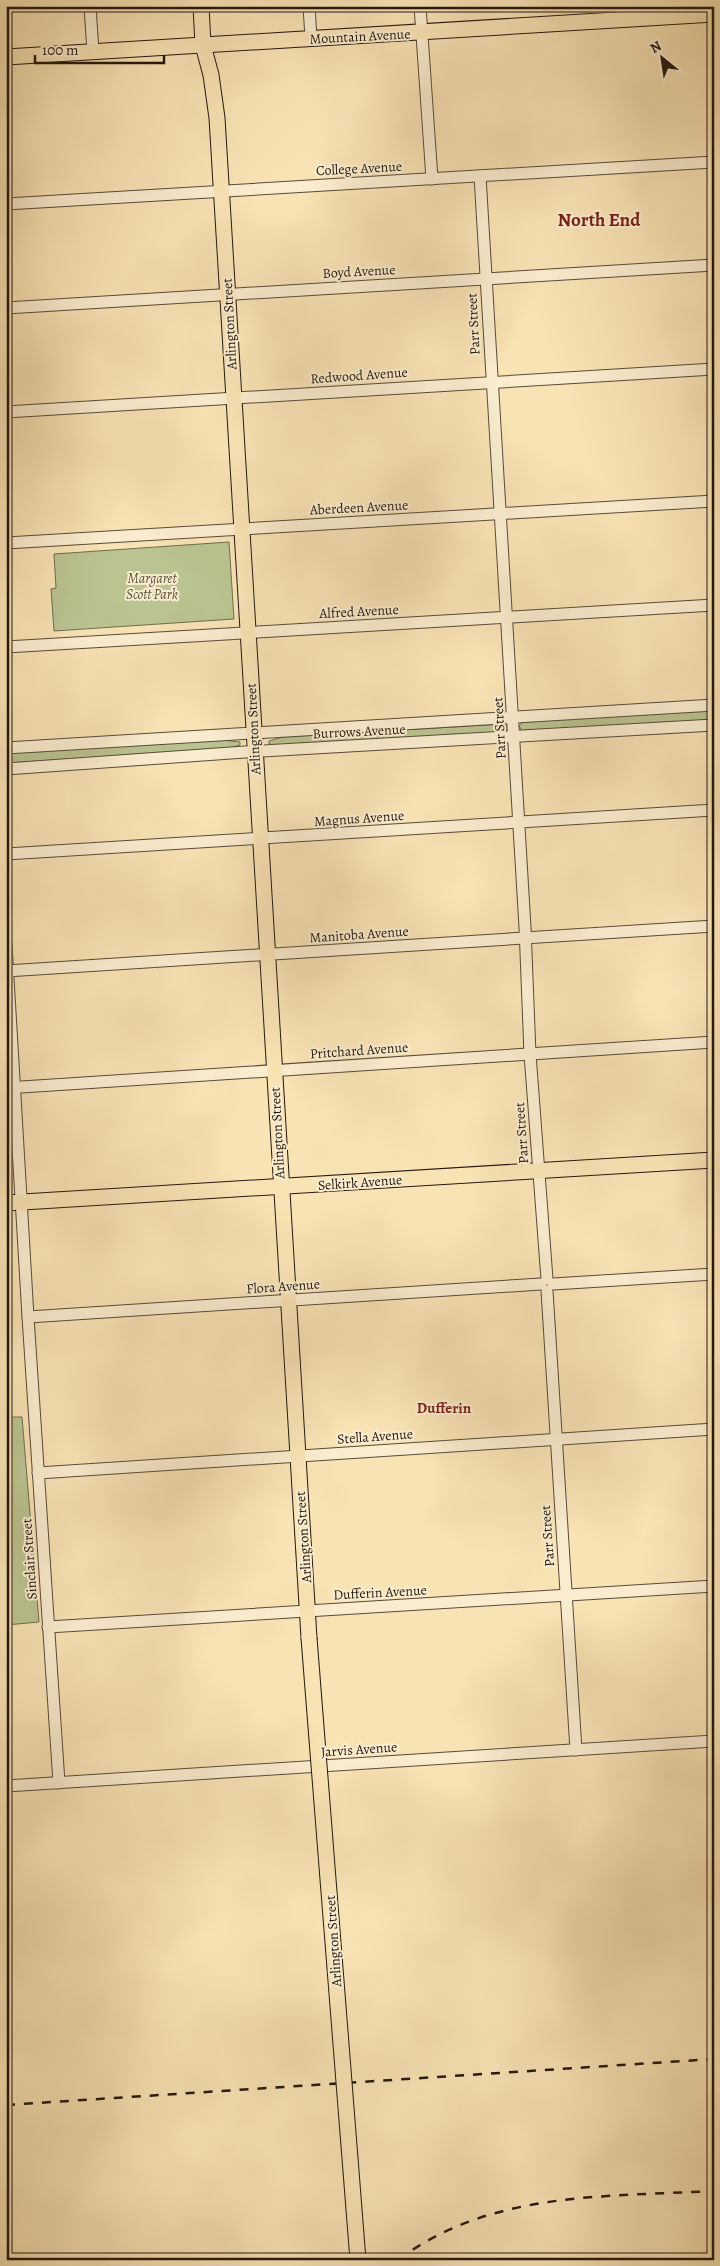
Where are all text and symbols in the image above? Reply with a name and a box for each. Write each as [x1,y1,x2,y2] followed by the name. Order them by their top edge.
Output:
[309,24,411,49] street label: Mountain Avenue
[35,32,164,64] scale bar
[638,32,688,82] north arrow
[647,36,665,58] text: N
[42,40,79,60] text: 100 m
[316,157,403,180] street label: College Avenue
[558,207,641,233] district label: North End
[322,260,396,283] street label: Boyd Avenue
[218,277,241,371] street label: Arlington Street
[462,292,485,355] street label: Parr Street
[310,363,408,388] street label: Redwood Avenue
[308,495,409,520] street label: Aberdeen Avenue
[126,569,178,604] park label: Margaret Scott Park
[318,600,399,623] street label: Alfred Avenue
[242,682,265,776] street label: Arlington Street
[488,696,511,759] street label: Parr Street
[312,720,406,743] street label: Burrows Avenue
[313,806,405,831] street label: Magnus Avenue
[309,922,409,947] street label: Manitoba Avenue
[309,1038,409,1063] street label: Pritchard Avenue
[266,1086,289,1180] street label: Arlington Street
[510,1101,533,1164] street label: Parr Street
[317,1170,403,1195] street label: Selkirk Avenue
[246,1274,320,1299] street label: Flora Avenue
[417,1398,472,1418] district label: Dufferin
[336,1424,414,1449] street label: Stella Avenue
[291,1490,316,1584] street label: Arlington Street
[536,1504,559,1567] street label: Parr Street
[17,1517,42,1600] street label: Sinclair Street
[333,1581,427,1604] street label: Dufferin Avenue
[320,1737,398,1762] street label: Jarvis Avenue
[321,1894,346,1988] street label: Arlington Street

